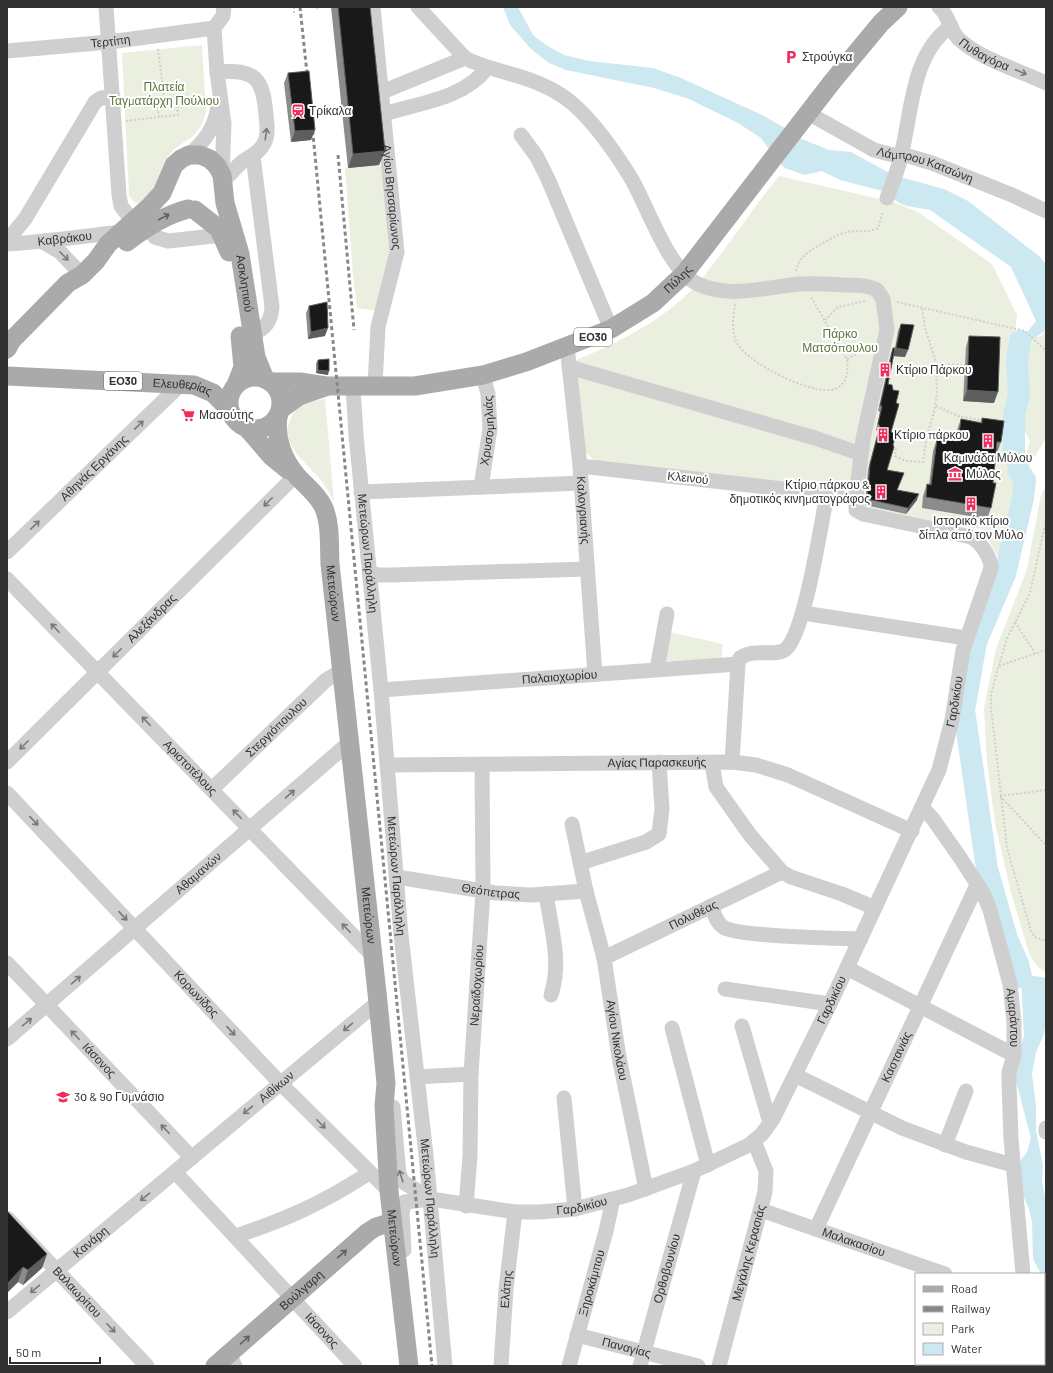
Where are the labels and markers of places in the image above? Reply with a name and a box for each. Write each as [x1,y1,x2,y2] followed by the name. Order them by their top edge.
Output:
[783,49,799,65] parking icon: Στρούγκα
[802,49,853,64] place label: Στρούγκα
[290,103,306,119] station icon: Τρίκαλα
[309,103,351,118] place label: Τρίκαλα
[877,362,893,378] building icon: Κτίριο Πάρκου
[896,362,972,377] place label: Κτίριο Πάρκου
[180,407,196,423] supermarket icon: Μασούτης
[199,407,254,422] place label: Μασούτης
[875,427,891,443] building icon: Κτίριο πάρκου
[894,427,969,442] place label: Κτίριο πάρκου
[980,433,996,449] building icon: Καμινάδα Μύλου
[944,450,1032,464] place label: Καμινάδα Μύλου
[947,466,963,482] museum icon: Μύλος
[966,466,1001,481] place label: Μύλος
[729,477,870,506] place label: Κτίριο πάρκου & δημοτικός κινηματογράφος
[873,484,889,500] building icon: Κτίριο πάρκου & δημοτικός κινηματογράφος
[963,496,979,512] building icon: Ιστορικό κτίριο δίπλα από τον Μύλο
[919,513,1024,541] place label: Ιστορικό κτίριο δίπλα από τον Μύλο
[55,1089,71,1105] school or university icon: 3ο & 9ο Γυμνάσιο
[74,1089,165,1103] place label: 3ο & 9ο Γυμνάσιο

